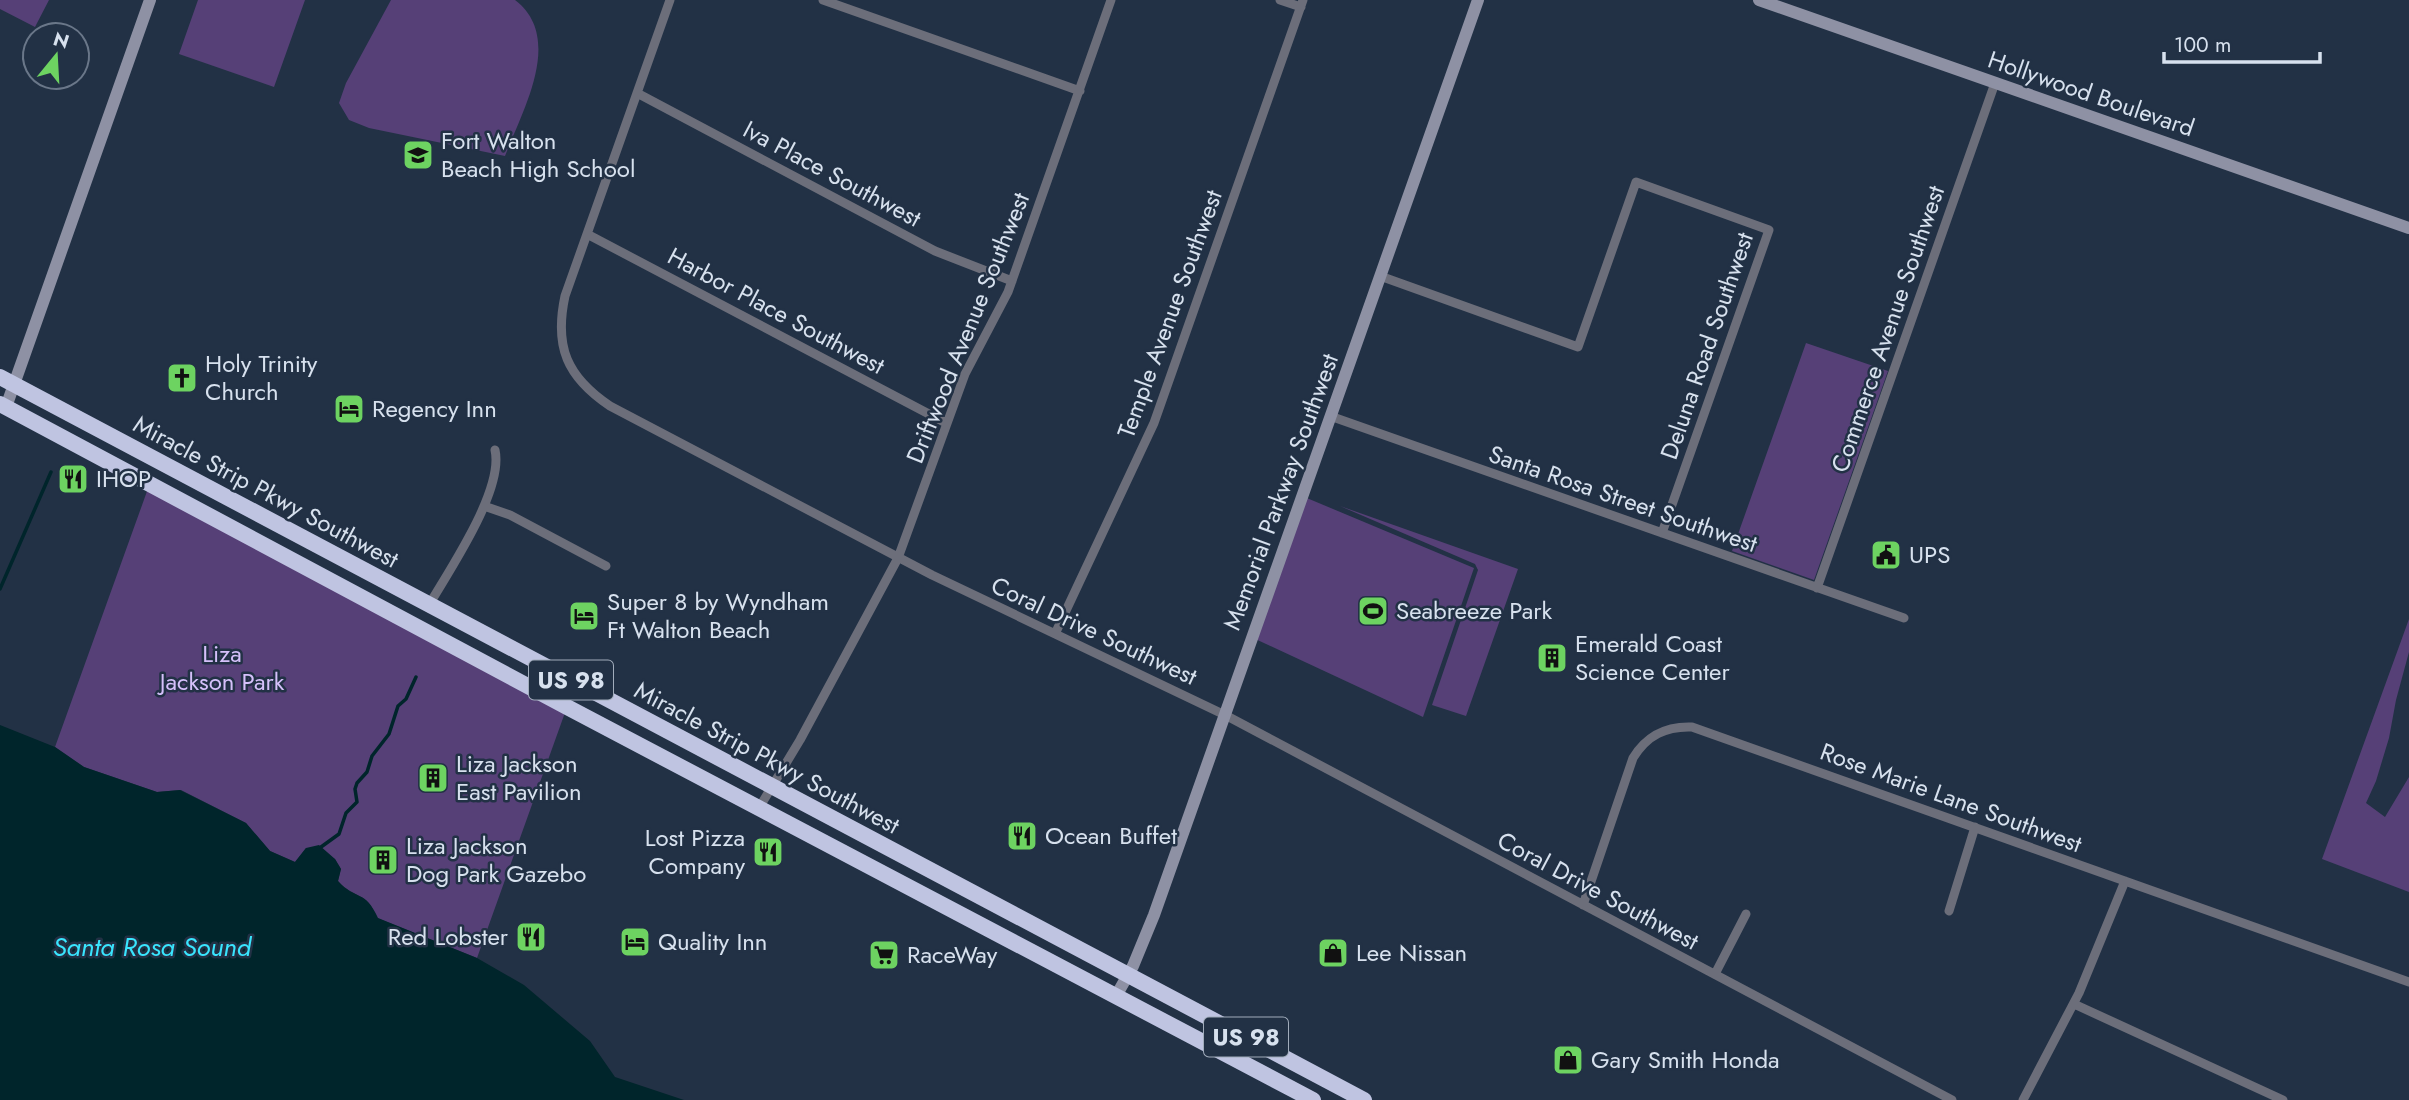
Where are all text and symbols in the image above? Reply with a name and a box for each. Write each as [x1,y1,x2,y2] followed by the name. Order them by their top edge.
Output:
[21,21,91,91] north arrow
[2164,21,2320,65] scale bar
[50,25,72,55] text: N
[2174,30,2231,60] text: 100 m
[1983,42,2199,145] street label: Hollywood Boulevard
[737,112,928,235] street label: Iva Place Southwest
[441,123,635,186] place label: Fort Walton Beach High School
[401,138,435,172] school or university icon: Fort Walton Beach High School
[1822,181,1953,477] street label: Commerce Avenue Southwest
[1108,185,1231,443] street label: Temple Avenue Southwest
[897,187,1038,468] street label: Driftwood Avenue Southwest
[1651,227,1762,464] street label: Deluna Road Southwest
[662,238,891,383] street label: Harbor Place Southwest
[205,346,318,409] place label: Holy Trinity Church
[1214,349,1347,635] street label: Memorial Parkway Southwest
[165,361,199,395] church icon: Holy Trinity Church
[372,391,497,426] place label: Regency Inn
[332,392,366,426] hotel icon: Regency Inn
[127,407,405,577] street label: Miracle Strip Pkwy Southwest
[1484,436,1762,561] street label: Santa Rosa Street Southwest
[96,461,151,496] place label: IHOP
[56,462,90,496] restaurant icon: IHOP
[1909,537,1950,572] place label: UPS
[1869,538,1903,572] public building icon: UPS
[986,567,1203,694] street label: Coral Drive Southwest
[607,584,829,647] place label: Super 8 by Wyndham Ft Walton Beach
[1396,593,1552,628] place label: Seabreeze Park
[1356,594,1390,628] sports icon: Seabreeze Park
[567,599,601,633] hotel icon: Super 8 by Wyndham Ft Walton Beach
[1575,626,1730,689] place label: Emerald Coast Science Center
[157,636,285,699] park label: Liza Jackson Park
[1535,641,1569,675] building icon: Emerald Coast Science Center
[529,660,613,700] road number: US 98
[628,673,906,843] street label: Miracle Strip Pkwy Southwest
[1815,734,2087,861] street label: Rose Marie Lane Southwest
[456,746,582,809] place label: Liza Jackson East Pavilion
[416,761,450,795] building icon: Liza Jackson East Pavilion
[1045,818,1177,853] place label: Ocean Buffet
[1005,819,1039,853] restaurant icon: Ocean Buffet
[645,820,745,883] place label: Lost Pizza Company
[1491,823,1705,959] street label: Coral Drive Southwest
[406,828,586,891] place label: Liza Jackson Dog Park Gazebo
[751,835,785,869] restaurant icon: Lost Pizza Company
[366,843,400,877] building icon: Liza Jackson Dog Park Gazebo
[388,919,509,954] place label: Red Lobster
[514,920,548,954] restaurant icon: Red Lobster
[658,924,767,959] place label: Quality Inn
[618,925,652,959] hotel icon: Quality Inn
[53,928,253,966] water label: Santa Rosa Sound
[1356,935,1467,970] place label: Lee Nissan
[1316,936,1350,970] shop icon: Lee Nissan
[907,937,998,972] place label: RaceWay
[867,938,901,972] supermarket icon: RaceWay
[1204,1018,1288,1056] road number: US 98
[1591,1042,1780,1077] place label: Gary Smith Honda
[1551,1043,1585,1077] shop icon: Gary Smith Honda

